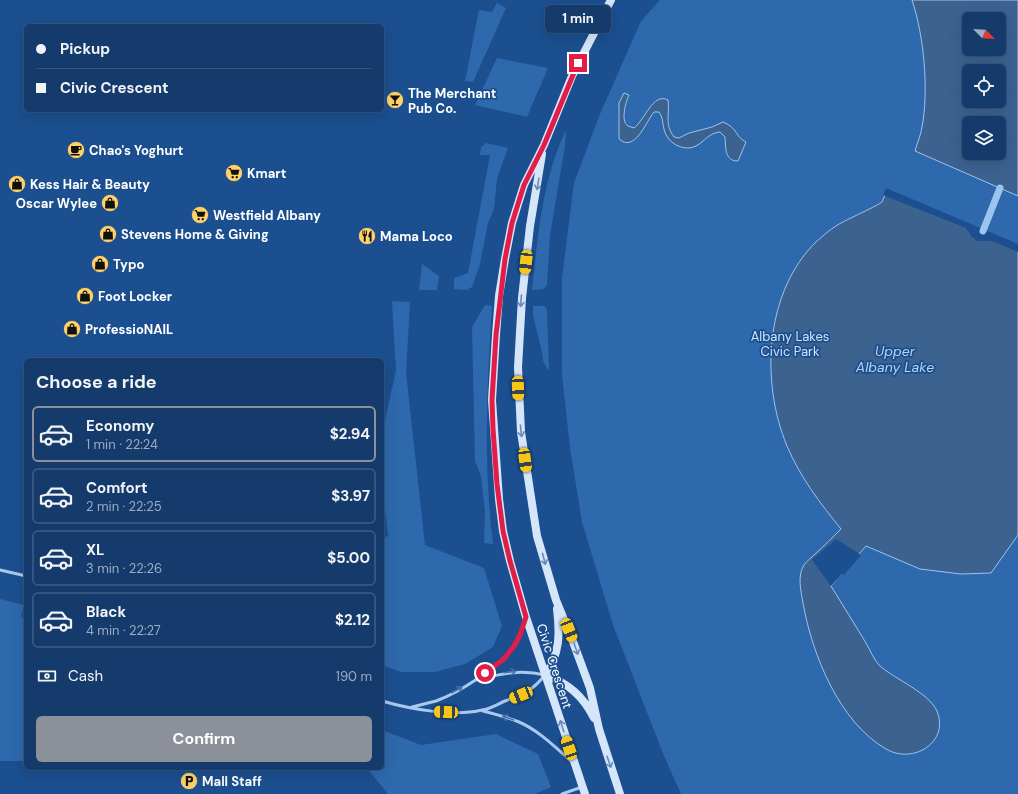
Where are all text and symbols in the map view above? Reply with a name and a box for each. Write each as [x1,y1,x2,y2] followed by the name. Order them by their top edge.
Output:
[545,5,611,33] callout: 1 min
[562,10,594,27] text: 1 min
[962,12,1006,56] north arrow
[962,12,1006,160] map controls
[60,39,110,59] text: Pickup
[569,54,587,72] route end
[962,64,1006,108] button: locate
[60,78,168,98] text: Civic Crescent
[408,85,496,117] place label: The Merchant Pub Co.
[385,90,405,110] bar icon: The Merchant Pub Co.
[962,116,1006,160] button: layers
[66,140,86,160] cafe icon: Chao's Yoghurt
[89,142,183,159] place label: Chao's Yoghurt
[224,163,244,183] supermarket icon: Kmart
[247,165,286,182] place label: Kmart
[7,174,27,194] shop icon: Kess Hair & Beauty
[30,176,150,193] place label: Kess Hair & Beauty
[534,177,542,190] one-way arrow
[100,193,120,213] shop icon: Oscar Wylee
[16,195,97,212] place label: Oscar Wylee
[190,205,210,225] supermarket icon: Westfield Albany
[213,207,321,224] place label: Westfield Albany
[98,224,118,244] shop icon: Stevens Home & Giving
[121,226,269,243] place label: Stevens Home & Giving
[357,226,377,246] restaurant icon: Mama Loco
[380,228,453,245] place label: Mama Loco
[519,249,533,275] car
[90,254,110,274] shop icon: Typo
[113,256,144,273] place label: Typo
[75,286,95,306] shop icon: Foot Locker
[98,288,173,305] place label: Foot Locker
[518,294,525,307] one-way arrow
[62,319,82,339] shop icon: ProfessioNAIL
[85,321,173,338] place label: ProfessioNAIL
[751,328,829,360] park label: Albany Lakes Civic Park
[855,342,934,376] water label: Upper Albany Lake
[36,370,157,394] text: Choose a ride
[512,376,524,400] car
[38,416,74,452] icon: car
[86,416,154,436] text: Economy
[330,424,370,444] text: $2.94
[518,424,525,437] one-way arrow
[86,436,158,453] text: 1 min · 22:24
[517,447,533,473] car
[38,478,74,514] icon: car
[86,478,147,498] text: Comfort
[331,486,370,506] text: $3.97
[86,498,162,515] text: 2 min · 22:25
[38,540,74,576] icon: car
[86,540,104,560] text: XL
[327,548,370,568] text: $5.00
[541,552,548,565] one-way arrow
[86,560,162,577] text: 3 min · 22:26
[38,602,74,638] icon: car
[86,602,126,622] text: Black
[335,610,370,630] text: $2.12
[559,617,579,643] car
[533,621,576,711] street label: Civic Crescent
[86,622,161,639] text: 4 min · 22:27
[573,643,580,656] one-way arrow
[476,664,494,682] route start
[36,665,58,687] icon: cash
[68,666,103,686] text: Cash
[336,668,372,685] text: 190 m
[503,669,516,676] one-way arrow
[508,685,534,705] car
[450,686,462,693] one-way arrow
[434,706,458,718] car
[502,713,514,721] one-way arrow
[36,716,372,762] button: Confirm
[558,720,565,733] one-way arrow
[560,735,578,761] car
[606,755,613,768] one-way arrow
[179,771,199,791] parking icon: Mall Staff
[202,773,262,790] place label: Mall Staff

